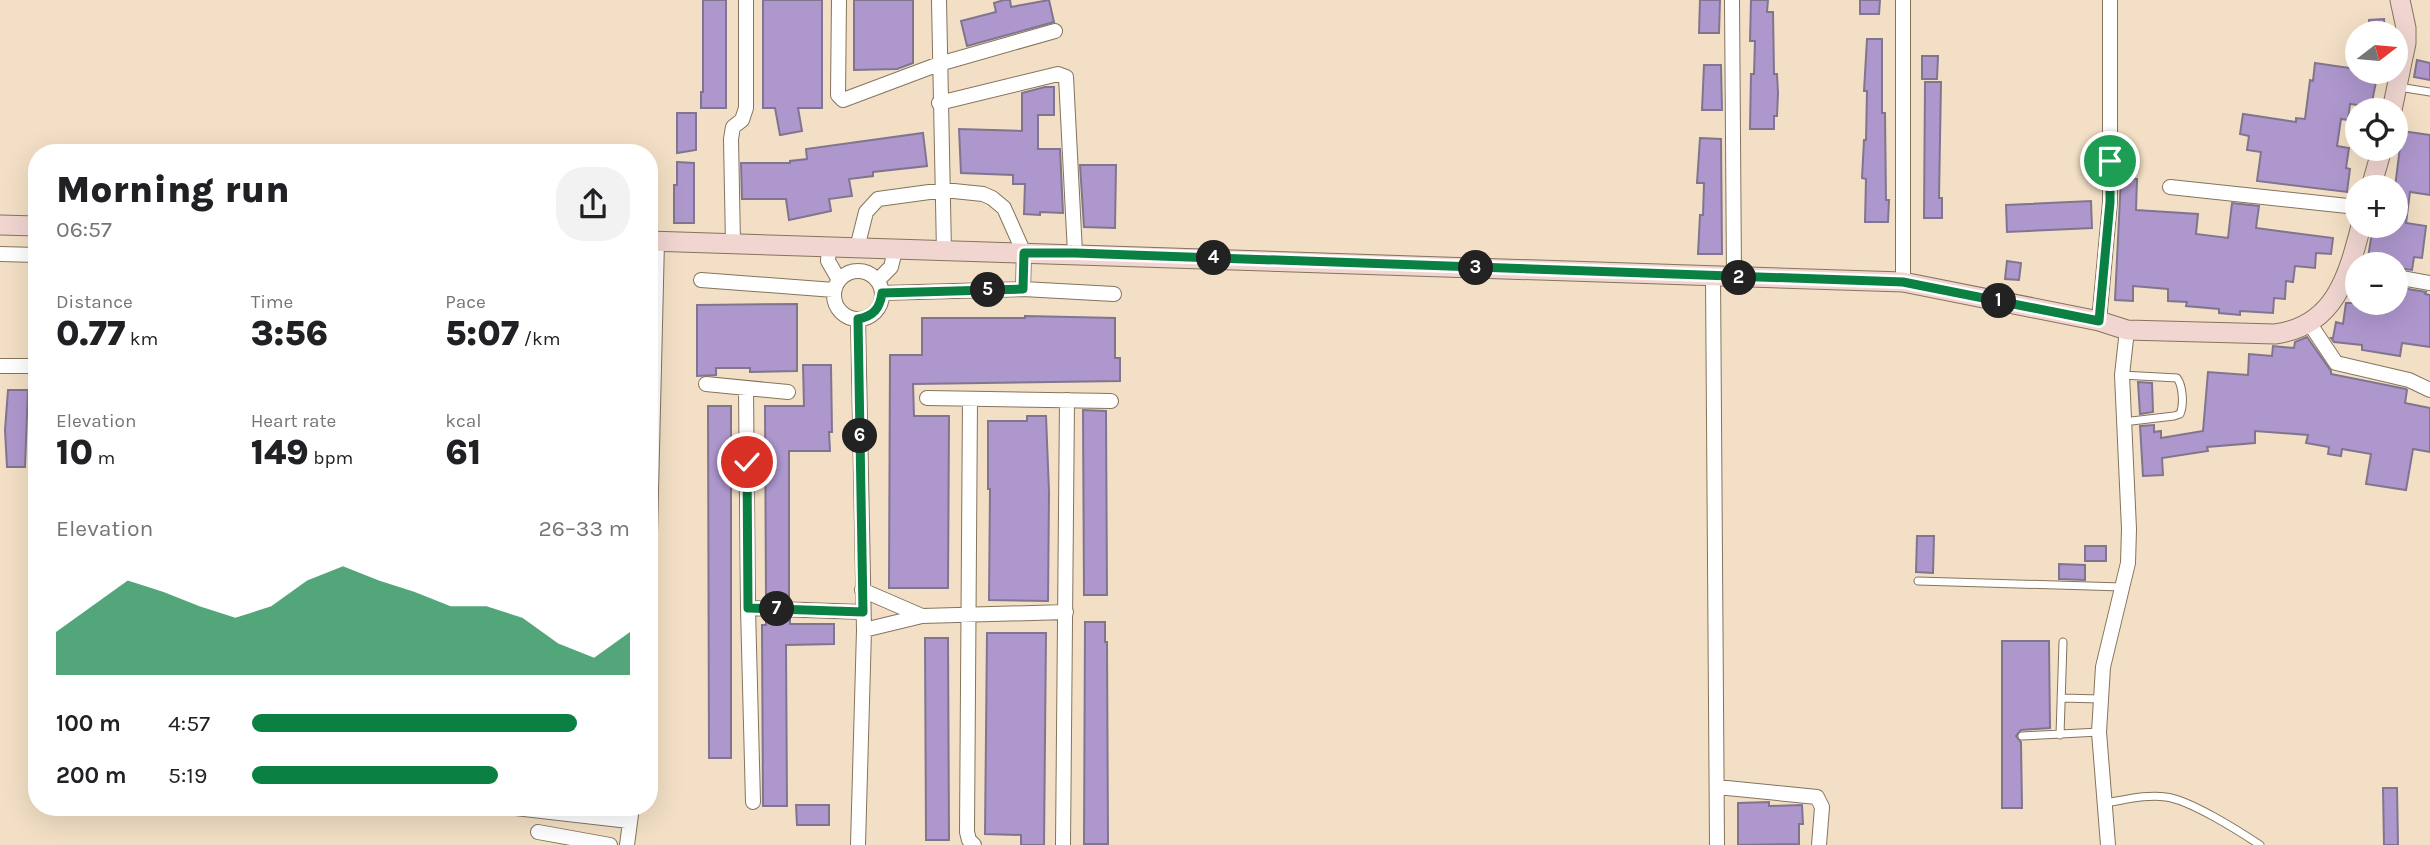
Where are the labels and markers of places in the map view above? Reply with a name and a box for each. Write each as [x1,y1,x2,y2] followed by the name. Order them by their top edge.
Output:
[2080,131,2140,191] pin
[1196,240,1232,276] pin: 4
[1458,250,1494,286] pin: 3
[1722,260,1756,296] pin: 2
[970,272,1006,308] pin: 5
[1982,284,2016,318] pin: 1
[842,418,878,453] pin: 6
[717,432,777,492] pin
[760,592,794,626] pin: 7

